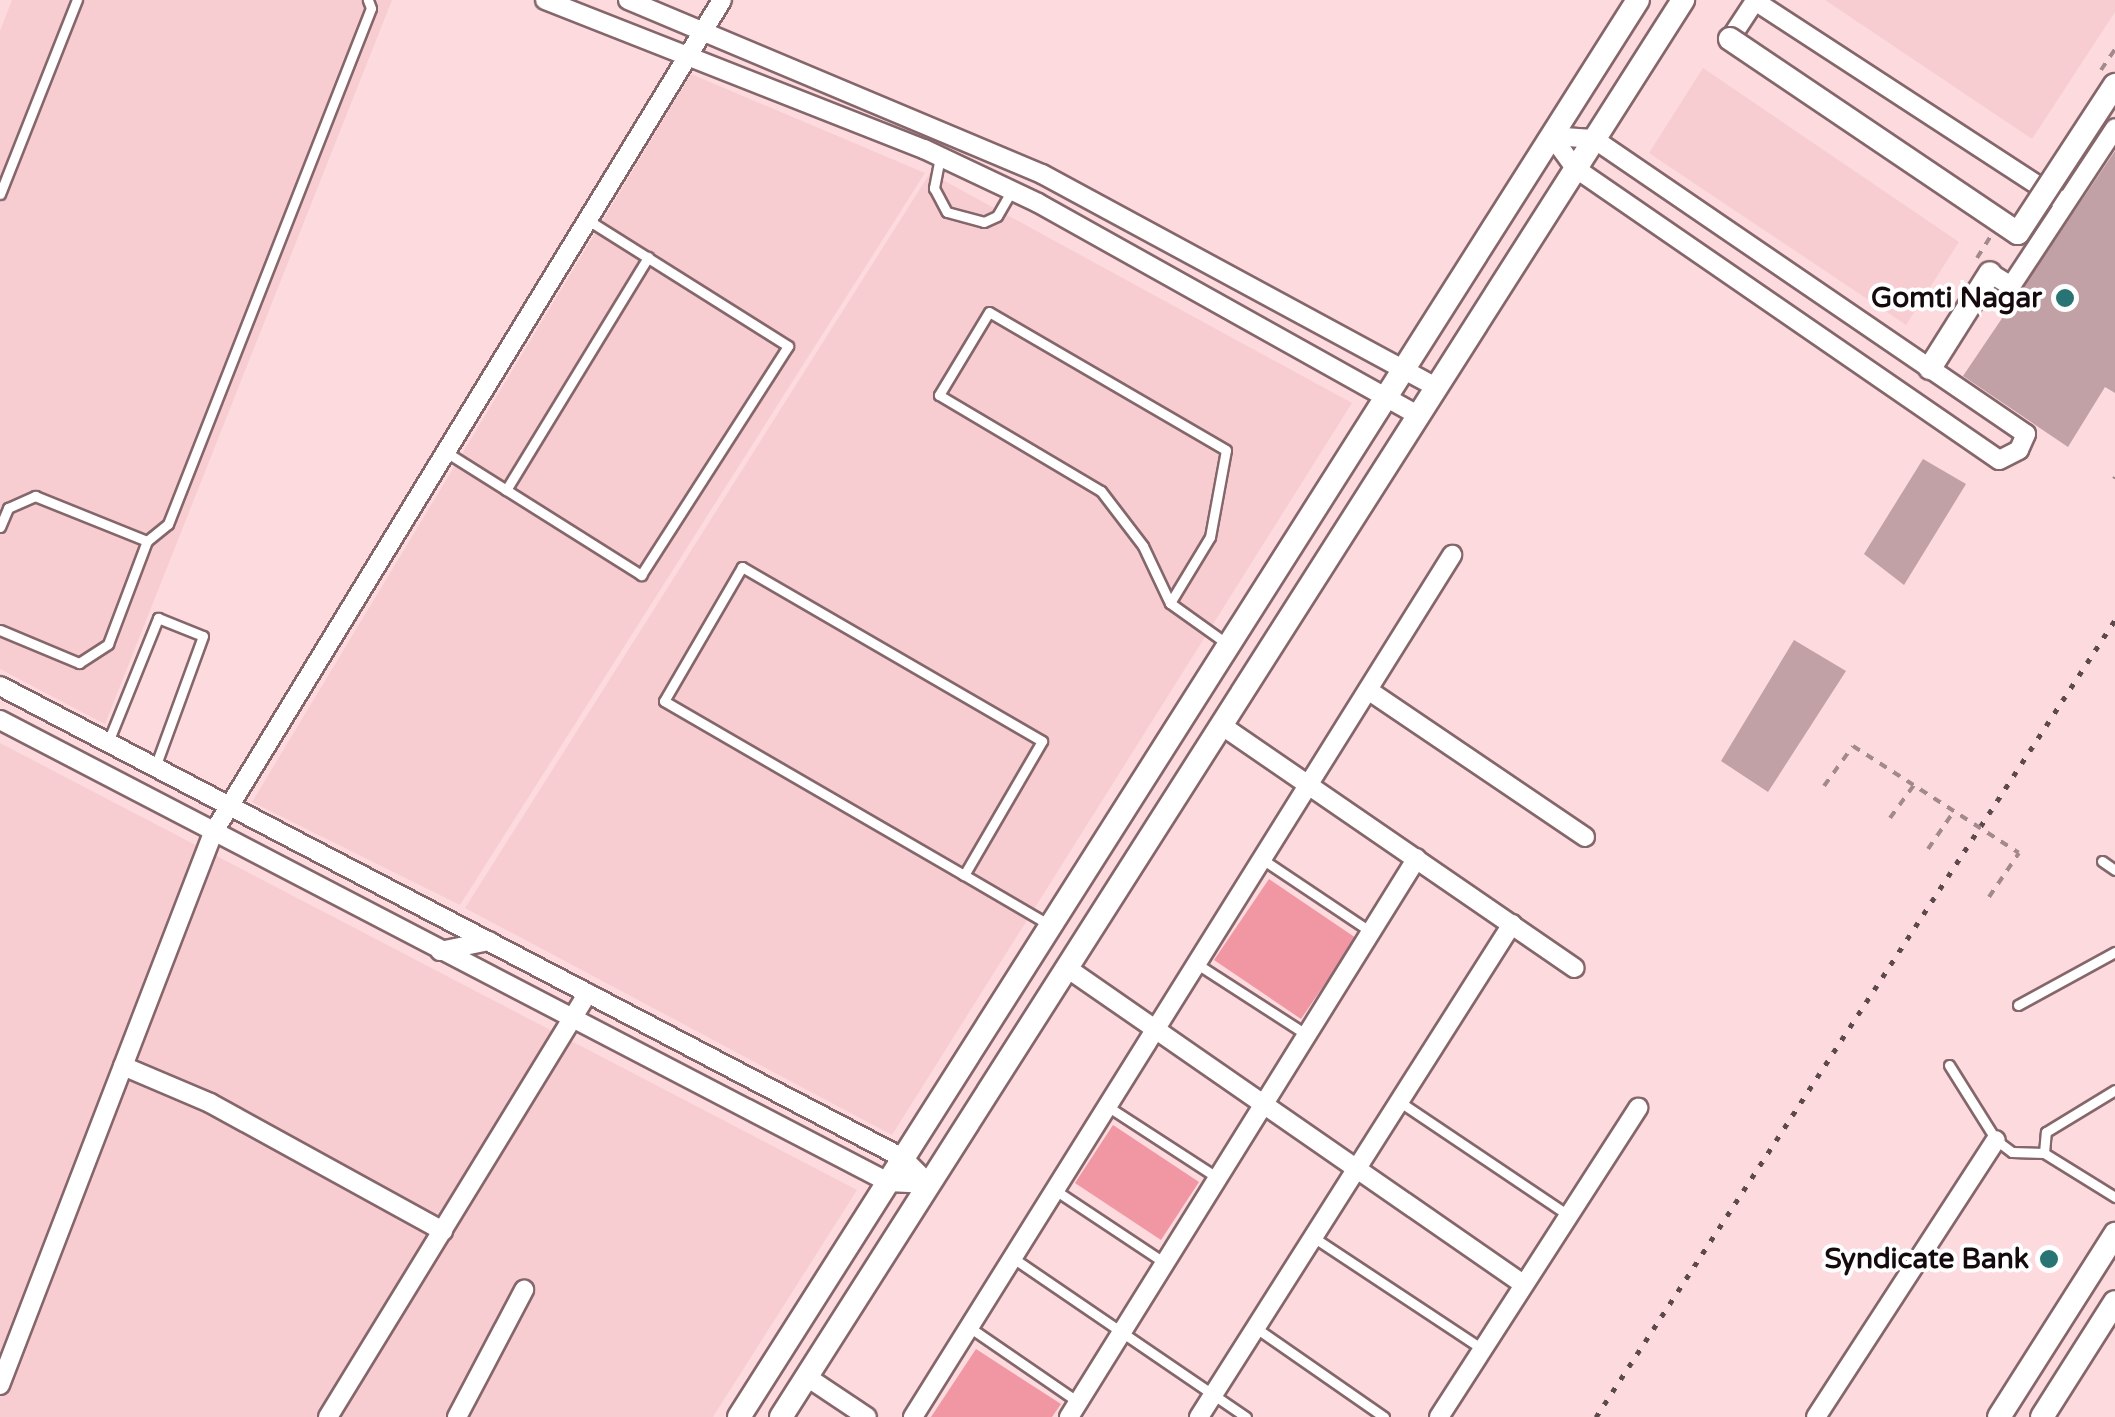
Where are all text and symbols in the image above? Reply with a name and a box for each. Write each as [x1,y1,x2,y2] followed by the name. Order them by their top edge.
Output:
[1871,281,2042,315] place label: Gomti Nagar
[2052,285,2078,311] marker: Gomti Nagar
[1825,1242,2029,1276] place label: Syndicate Bank
[2038,1248,2060,1270] marker: Syndicate Bank

